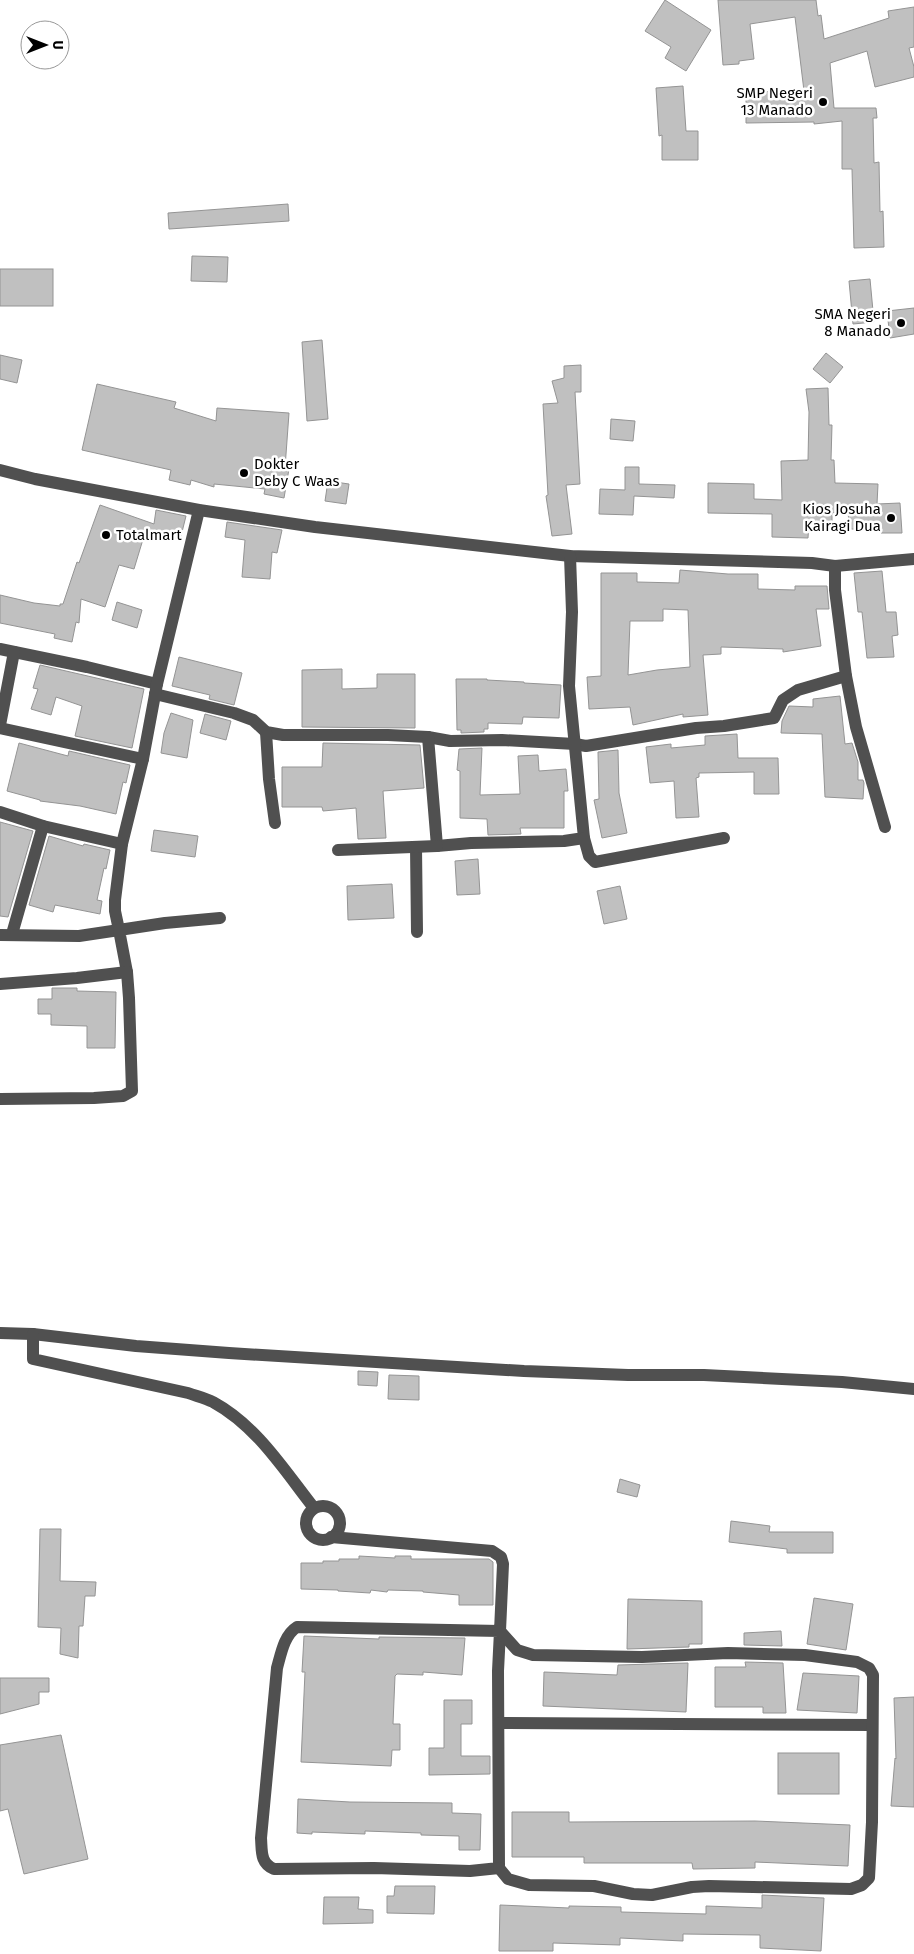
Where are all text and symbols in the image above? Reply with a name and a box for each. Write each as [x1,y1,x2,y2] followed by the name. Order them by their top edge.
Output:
[20,20,70,70] north arrow
[49,40,66,50] text: U
[736,84,813,119] place label: SMP Negeri 13 Manado
[817,96,829,108] marker: SMP Negeri 13 Manado
[815,305,891,340] place label: SMA Negeri 8 Manado
[895,317,907,329] marker: SMA Negeri 8 Manado
[254,455,339,490] place label: Dokter Deby C Waas
[238,467,250,479] marker: Dokter Deby C Waas
[802,500,881,535] place label: Kios Josuha Kairagi Dua
[885,512,897,524] marker: Kios Josuha Kairagi Dua
[116,526,182,544] place label: Totalmart
[100,529,112,541] marker: Totalmart

